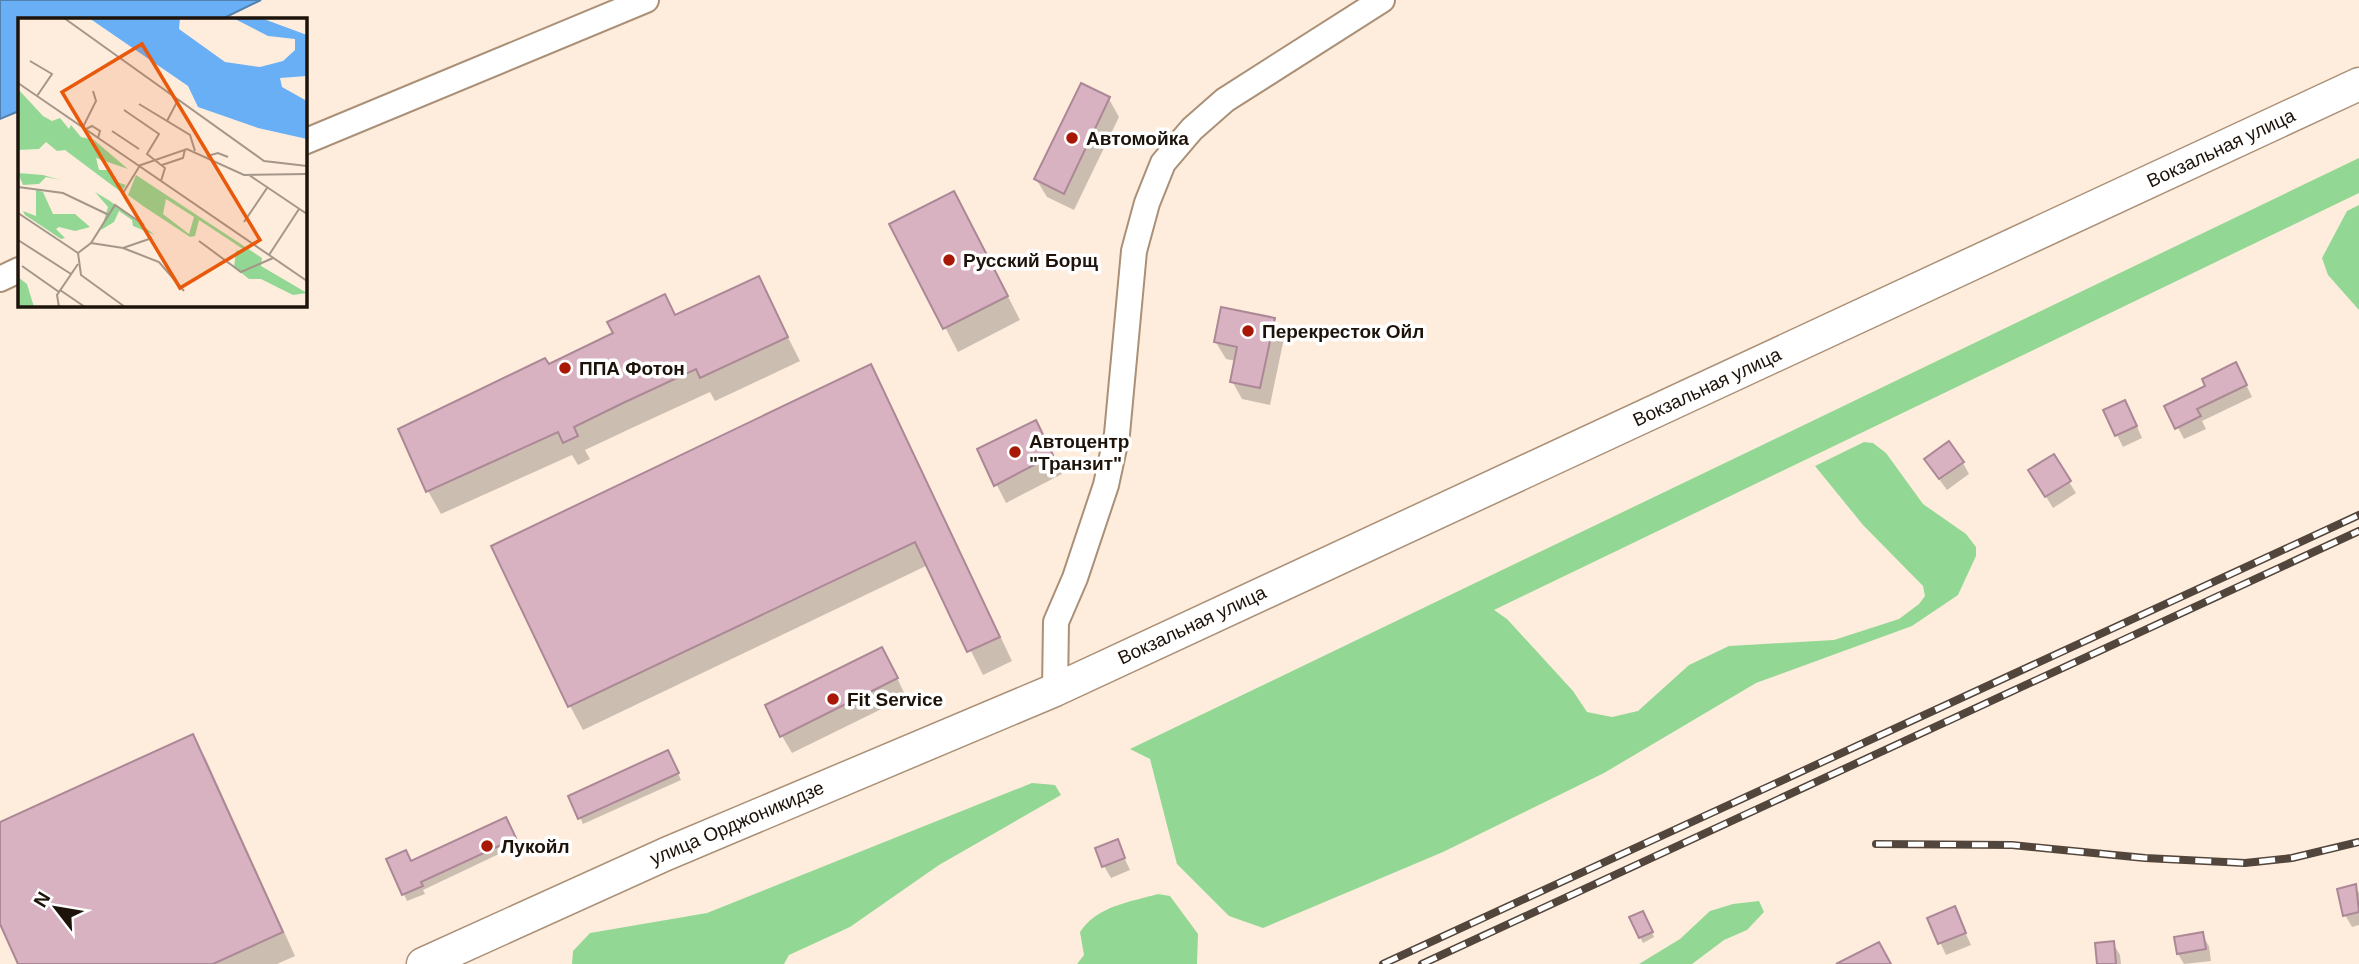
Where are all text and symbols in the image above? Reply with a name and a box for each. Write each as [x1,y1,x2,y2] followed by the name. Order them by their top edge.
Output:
[18,18,306,306] inset map
[2144,104,2299,192] street label: Вокзальная улица
[1086,128,1189,149] place label: Автомойка
[1064,130,1080,146] marker: Автомойка
[963,250,1098,271] place label: Русский Борщ
[941,252,957,268] marker: Русский Борщ
[1262,321,1424,342] place label: Перекресток Ойл
[1240,323,1256,339] marker: Перекресток Ойл
[1630,343,1785,431] street label: Вокзальная улица
[579,358,685,379] place label: ППА Фотон
[557,360,573,376] marker: ППА Фотон
[1029,431,1129,474] place label: Автоцентр "Транзит"
[1007,444,1023,460] marker: Автоцентр "Транзит"
[1115,581,1270,669] street label: Вокзальная улица
[847,689,943,710] place label: Fit Service
[825,691,841,707] marker: Fit Service
[647,777,827,869] street label: улица Орджоникидзе
[501,836,570,857] place label: Лукойл
[479,838,495,854] marker: Лукойл
[21,873,91,943] north arrow
[29,888,54,911] text: N

